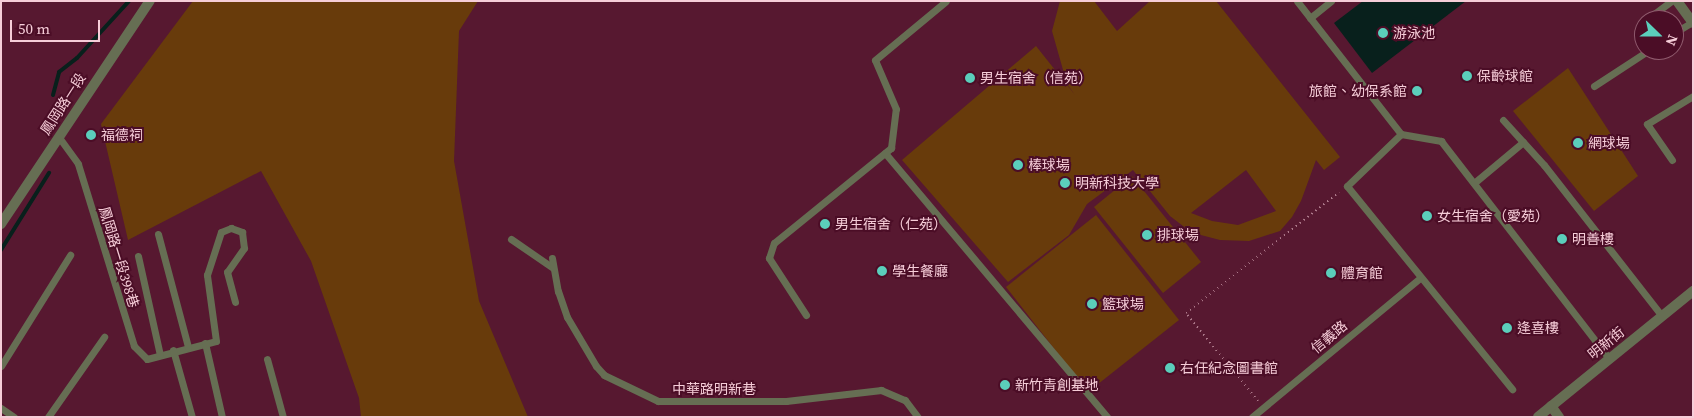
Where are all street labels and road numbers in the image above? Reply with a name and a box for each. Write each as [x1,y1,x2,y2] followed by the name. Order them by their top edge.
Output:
[37,70,89,138] street label: 鳳岡路一段
[96,204,142,310] street label: 鳳岡路一段398巷
[1308,317,1350,357] street label: 信義路
[1584,323,1628,363] street label: 明新街
[672,381,756,397] street label: 中華路明新巷

